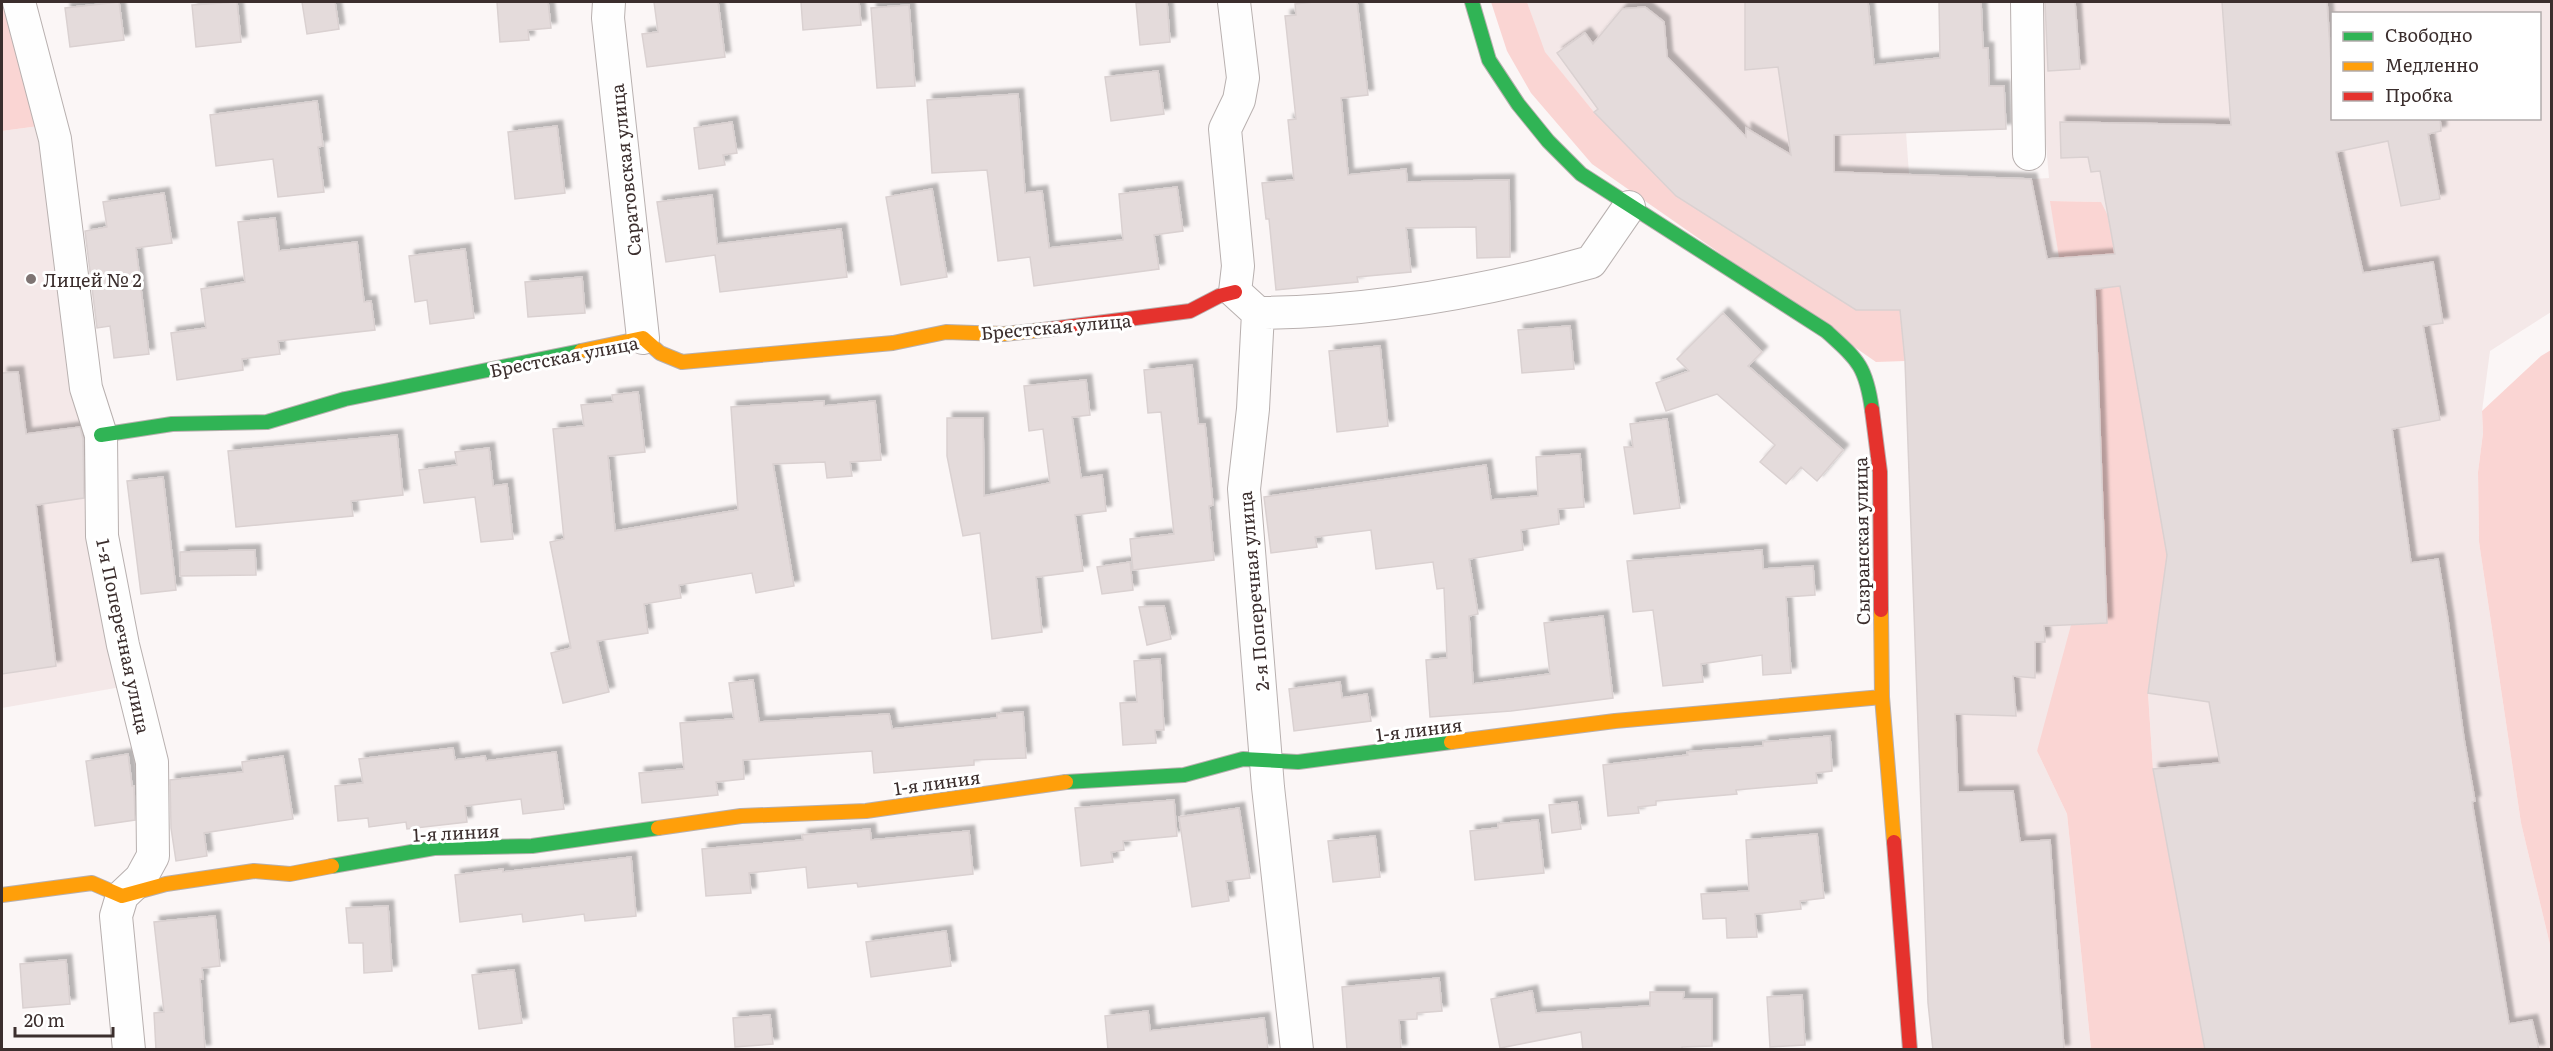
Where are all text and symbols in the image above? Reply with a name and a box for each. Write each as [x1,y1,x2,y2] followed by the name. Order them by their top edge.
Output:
[2331,12,2541,120] legend
[2385,21,2473,48] text: Свободно
[2385,51,2479,78] text: Медленно
[2385,81,2453,108] text: Пробка
[603,82,647,257] street label: Саратовская улица
[43,266,142,293] place label: Лицей № 2
[24,272,38,286] marker: Лицей № 2
[980,306,1133,346] street label: Брестская улица
[487,328,641,384] street label: Брестская улица
[1846,456,1876,625] street label: Сызранская улица
[1231,490,1275,692] street label: 2-я Поперечная улица
[90,536,158,736] street label: 1-я Поперечная улица
[1374,710,1464,748] street label: 1-я линия
[892,763,982,801] street label: 1-я линия
[412,816,500,848] street label: 1-я линия
[15,1000,112,1038] scale bar
[24,1006,65,1033] text: 20 m

